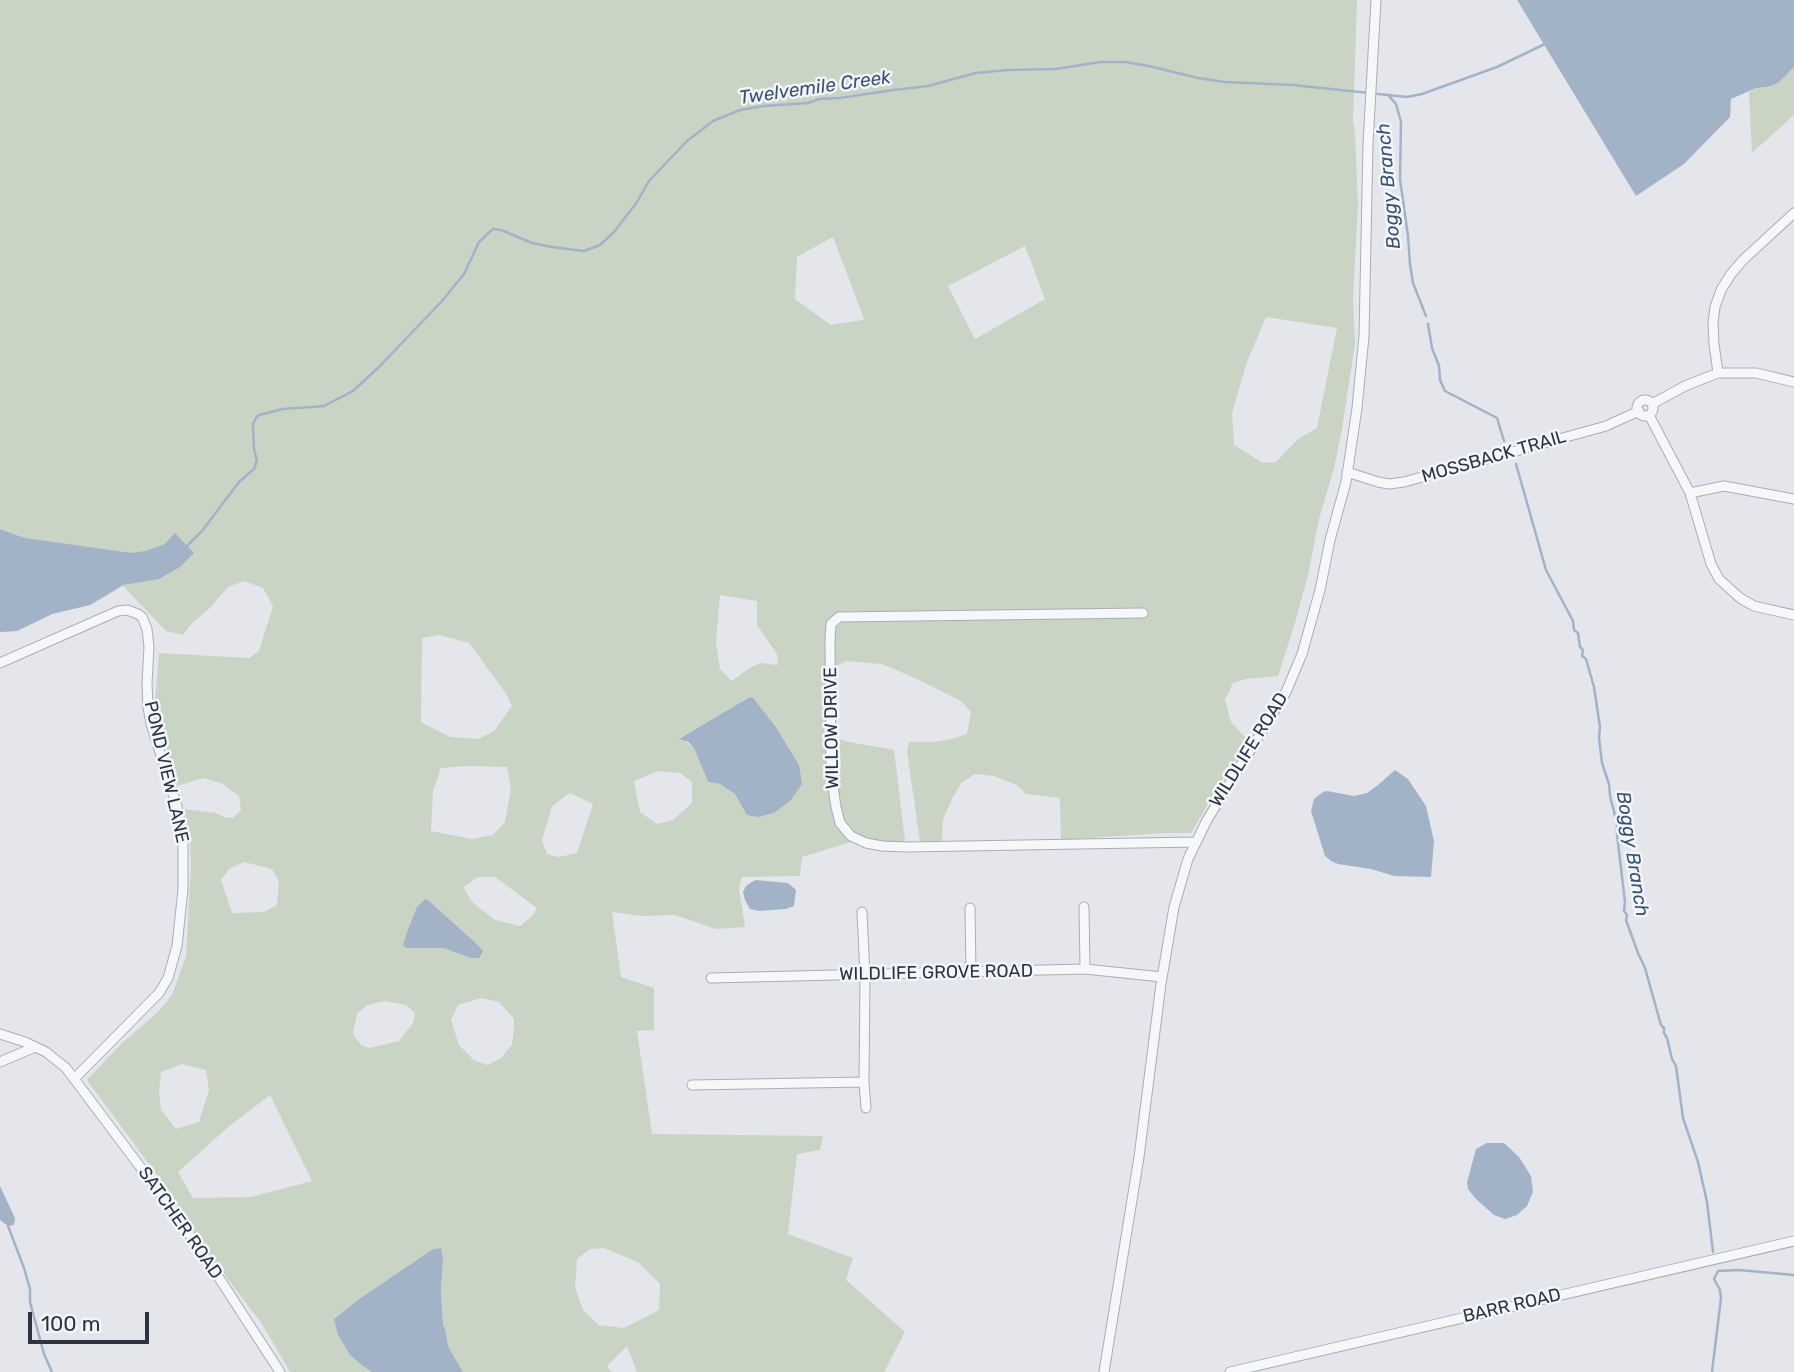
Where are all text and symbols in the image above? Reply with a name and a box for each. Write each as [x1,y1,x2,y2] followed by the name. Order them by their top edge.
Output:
[738,66,892,110] water label: Twelvemile Creek
[1372,122,1406,250] water label: Boggy Branch
[1419,426,1569,488] street label: MOSSBACK TRAIL
[820,667,844,789] street label: WILLOW DRIVE
[1205,689,1293,811] street label: WILDLIFE ROAD
[139,699,193,845] street label: POND VIEW LANE
[1611,790,1653,918] water label: Boggy Branch
[839,961,1033,985] street label: WILDLIFE GROVE ROAD
[133,1163,227,1283] street label: SATCHER ROAD
[1461,1284,1563,1328] street label: BARR ROAD
[32,1298,152,1342] scale bar
[41,1311,100,1336] text: 100 m

